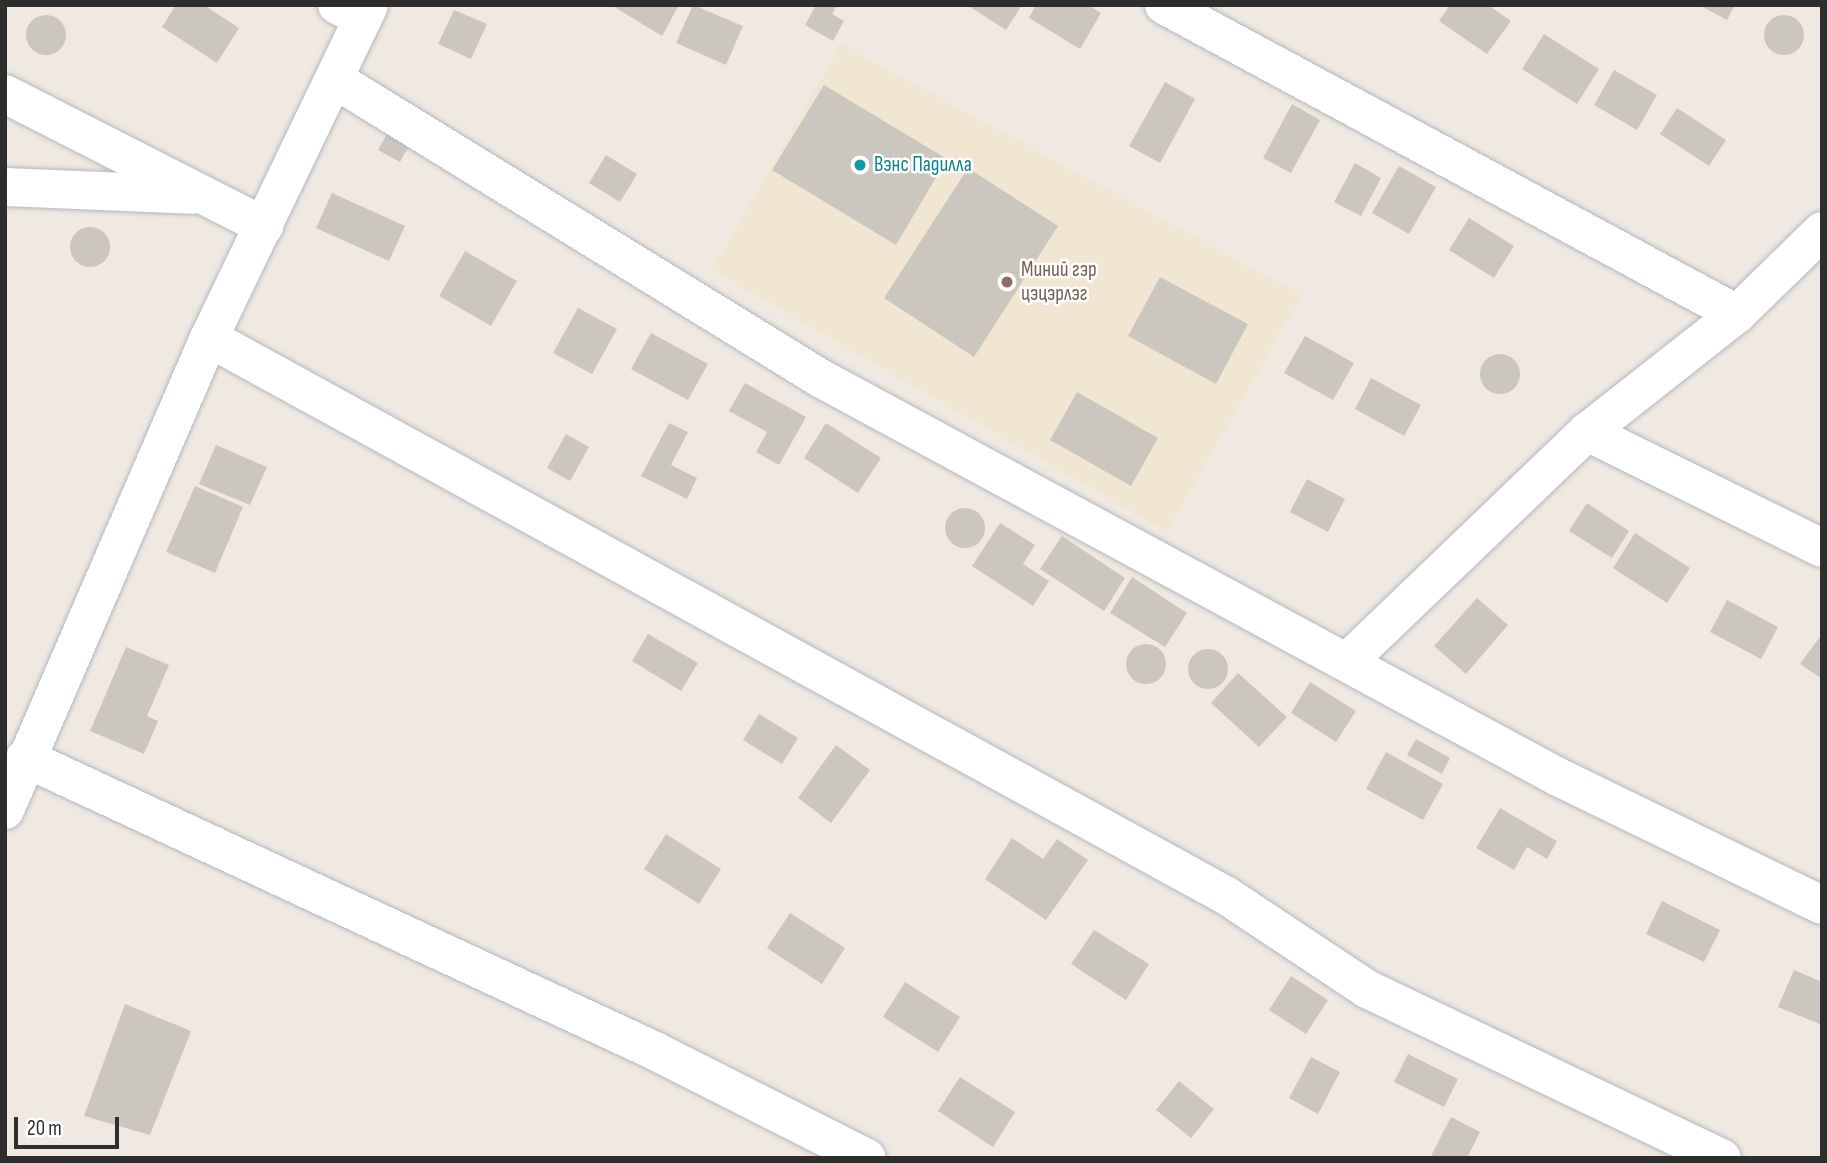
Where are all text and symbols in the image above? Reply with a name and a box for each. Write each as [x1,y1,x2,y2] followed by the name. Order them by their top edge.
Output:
[874,152,972,178] place label: Вэнс Падилла
[852,157,868,173] marker: Вэнс Падилла
[1021,257,1097,307] place label: Миний гэр цэцэрлэг
[999,274,1015,290] marker: Миний гэр цэцэрлэг
[18,1104,122,1148] scale bar
[27,1116,62,1141] text: 20 m

